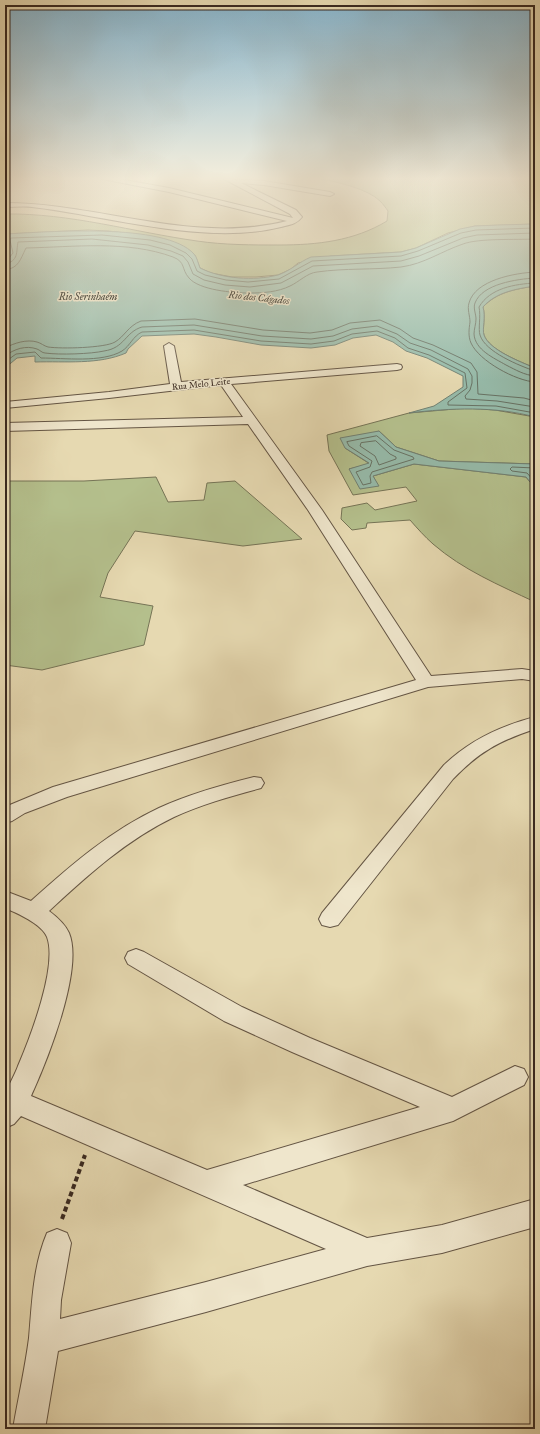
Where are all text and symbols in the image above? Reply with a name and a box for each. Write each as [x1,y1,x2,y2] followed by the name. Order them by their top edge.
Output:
[227,289,291,307] water label: Rio dos Cágados
[58,291,117,303] water label: Rio Serinhaém
[171,375,231,392] street label: Rua Melo Leite

